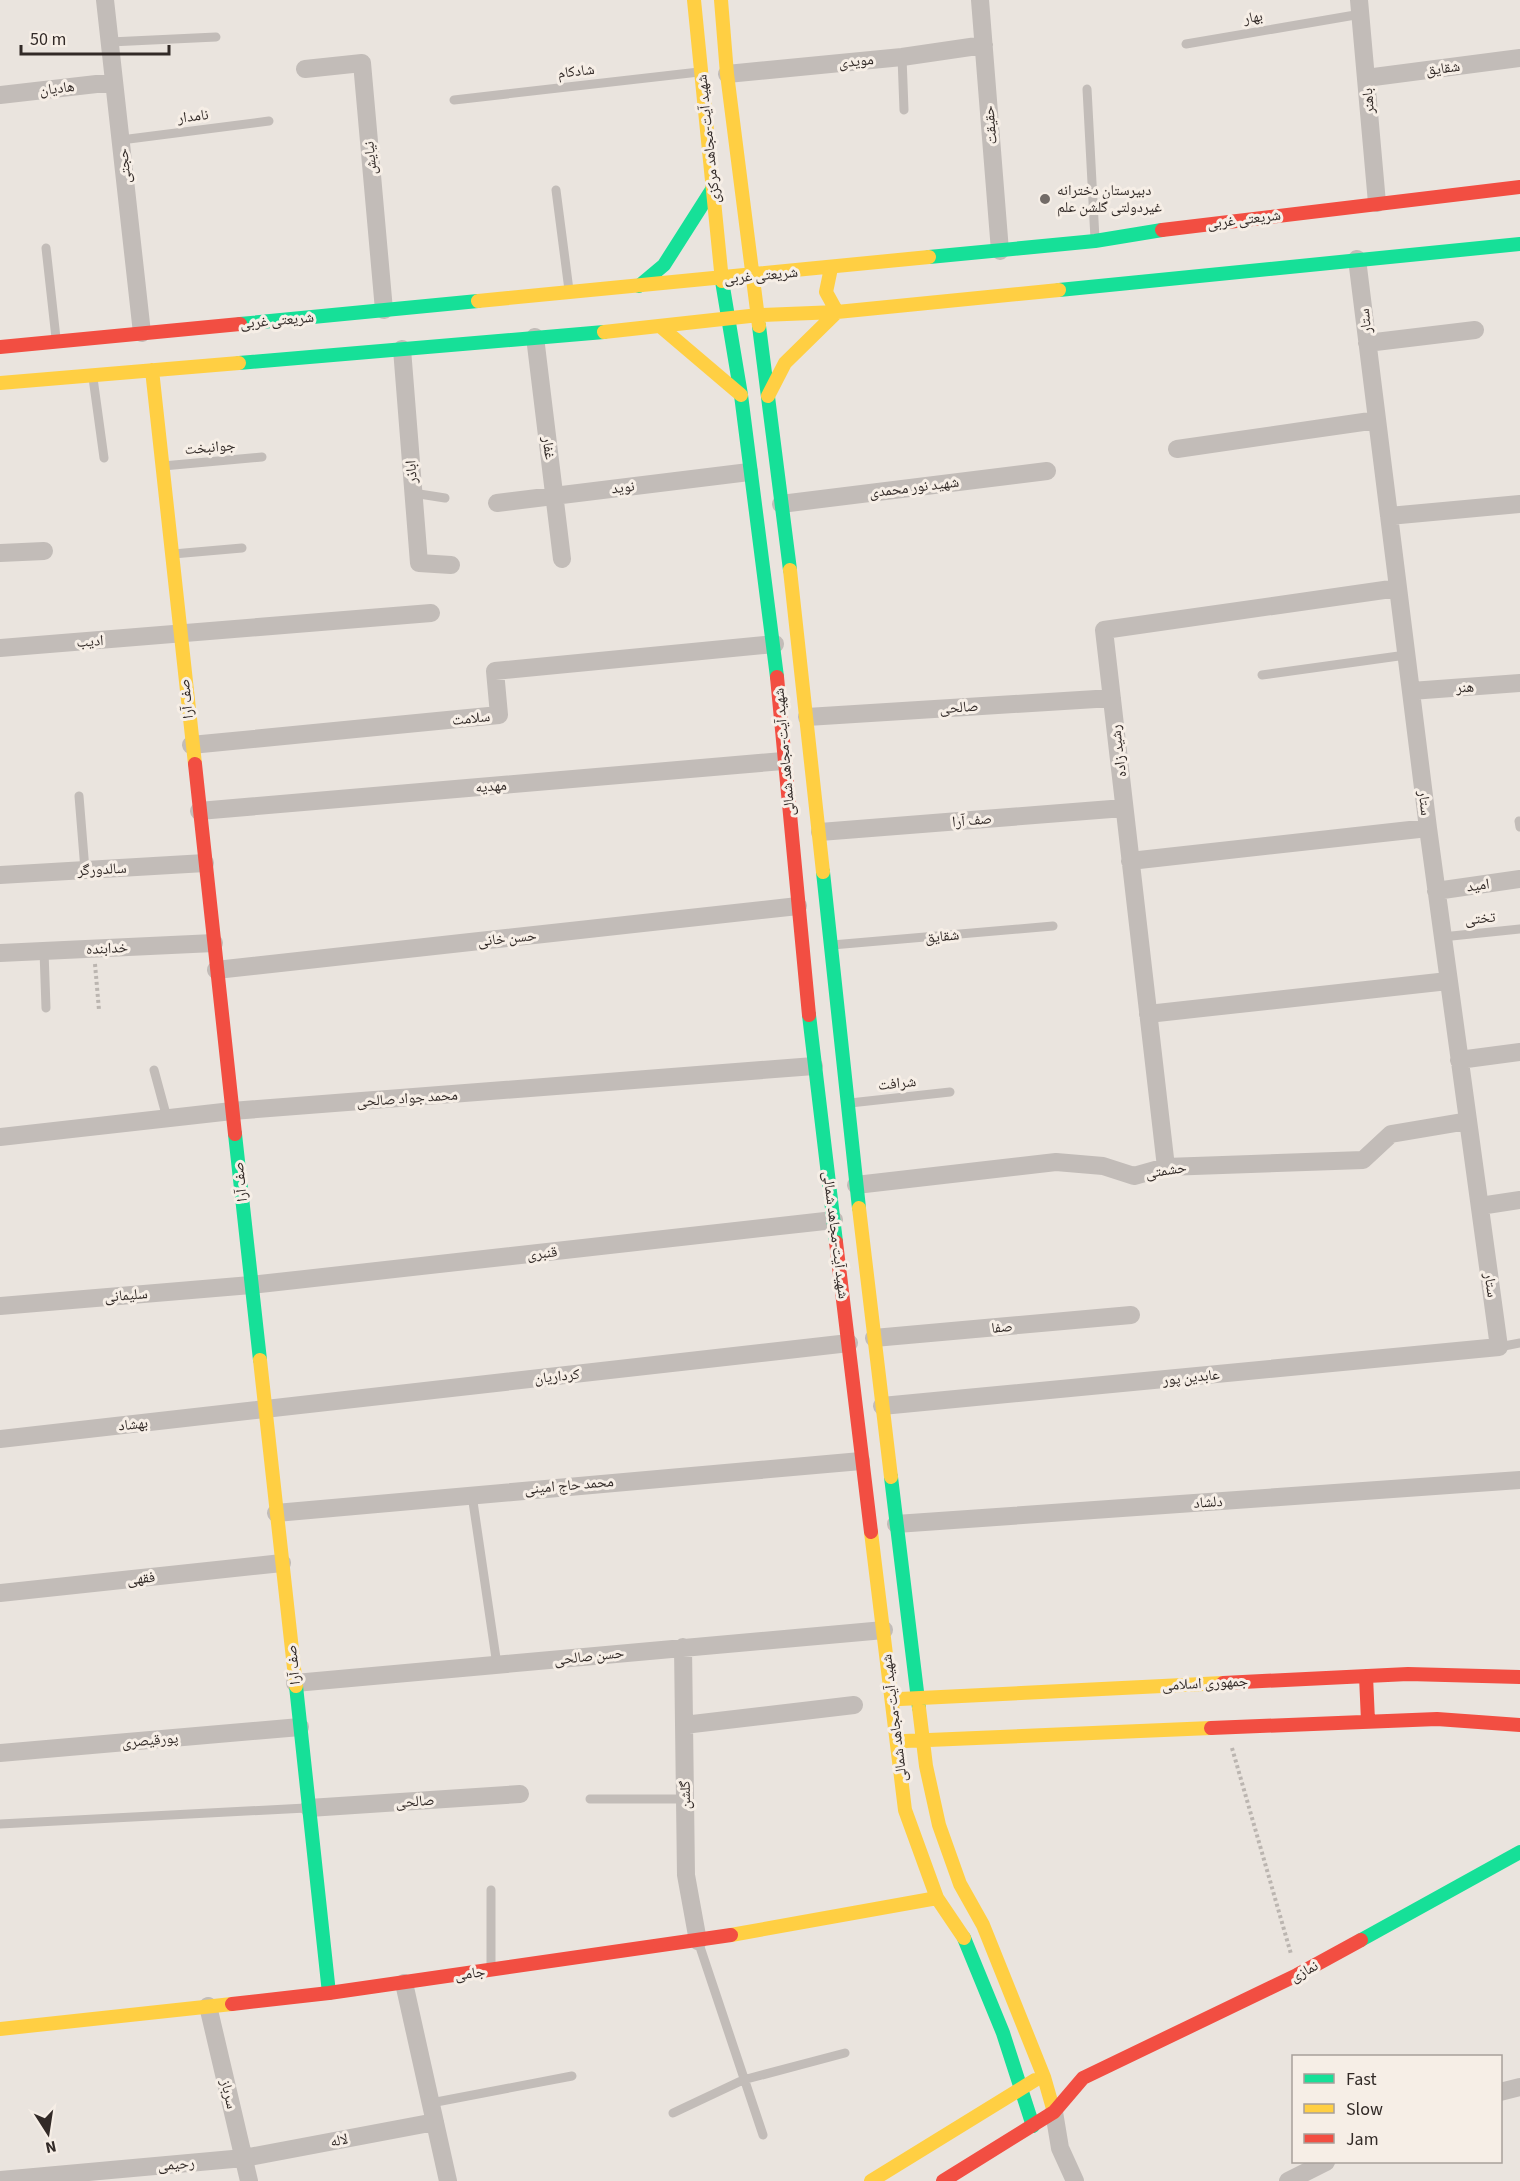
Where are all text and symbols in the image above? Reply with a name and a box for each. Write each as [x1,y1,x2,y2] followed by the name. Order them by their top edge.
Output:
[1241,5,1264,30] street label: بهار
[21,18,170,56] scale bar
[30,27,66,52] text: 50 m
[837,49,875,74] street label: مویدی
[1425,56,1461,81] street label: شقایق
[556,59,596,84] street label: شادکام
[691,73,726,204] street label: شهید آیت-مجاهد مرکزی
[38,76,76,101] street label: هادیان
[1357,87,1380,116] street label: باهنر
[175,104,210,129] street label: نامدار
[978,104,1003,145] street label: حقیقت
[359,140,382,176] street label: نیایش
[112,147,137,185] street label: حجتی
[1057,180,1162,218] place label: دبیرستان دخترانه غیردولتی گلشن علم
[1038,192,1052,206] marker: دبیرستان دخترانه غیردولتی گلشن علم
[1206,205,1282,234] street label: شریعتی غربی
[723,262,799,289] street label: شریعتی غربی
[239,307,315,334] street label: شریعتی غربی
[1354,307,1378,336] street label: ستار
[537,434,560,461] street label: غفار
[184,435,237,460] street label: جوانبخت
[400,460,423,485] street label: اباذر
[868,472,960,503] street label: شهید نور محمدی
[610,476,636,499] street label: نوید
[76,630,104,653] street label: ادیب
[1454,676,1475,699] street label: هنر
[174,678,199,720] street label: صف آرا
[768,687,801,817] street label: شهید آیت-مجاهد شمالی
[939,696,979,719] street label: صالحی
[451,706,491,731] street label: سلامت
[1105,723,1132,778] street label: رشید زاده
[474,775,508,798] street label: مهدیه
[1412,788,1436,817] street label: ستار
[951,808,993,833] street label: صف آرا
[76,858,127,881] street label: سالدورگر
[1465,874,1491,897] street label: امید
[1464,906,1497,931] street label: تختی
[477,925,538,952] street label: حسن خانی
[924,925,960,948] street label: شقایق
[86,937,129,960] street label: خدابنده
[877,1071,917,1096] street label: شرافت
[356,1084,459,1113] street label: محمد جواد صالحی
[1144,1157,1189,1184] street label: حشمتی
[228,1161,253,1203] street label: صف آرا
[817,1170,854,1300] street label: شهید آیت-مجاهد شمالی
[526,1241,558,1266] street label: قنبری
[1478,1270,1503,1299] street label: ستار
[104,1283,149,1308] street label: سلیمانی
[990,1316,1014,1339] street label: صفا
[533,1364,581,1389] street label: کرداریان
[1160,1364,1221,1391] street label: عابدین پور
[117,1412,149,1436] street label: بهشاد
[524,1471,615,1500] street label: محمد حاج امینی
[1193,1491,1223,1514] street label: دلشاد
[126,1567,156,1590] street label: فقهی
[553,1642,626,1671] street label: حسن صالحی
[281,1644,306,1686] street label: صف آرا
[876,1653,913,1783] street label: شهید آیت-مجاهد شمالی
[1161,1671,1249,1696] street label: جمهوری اسلامی
[121,1728,179,1753] street label: پورقیصری
[675,1780,696,1809] street label: گلشن
[395,1790,435,1813] street label: صالحی
[1286,1955,1322,1988] street label: نمازی
[454,1961,487,1986] street label: جامی
[1292,2055,1502,2163] legend
[1346,2067,1377,2092] text: Fast
[215,2076,242,2111] street label: سرباز
[1346,2097,1383,2122] text: Slow
[18,2103,78,2163] north arrow
[1346,2127,1379,2152] text: Jam
[328,2128,350,2152] street label: لاله
[43,2135,58,2159] text: N
[157,2152,196,2177] street label: رحیمی

